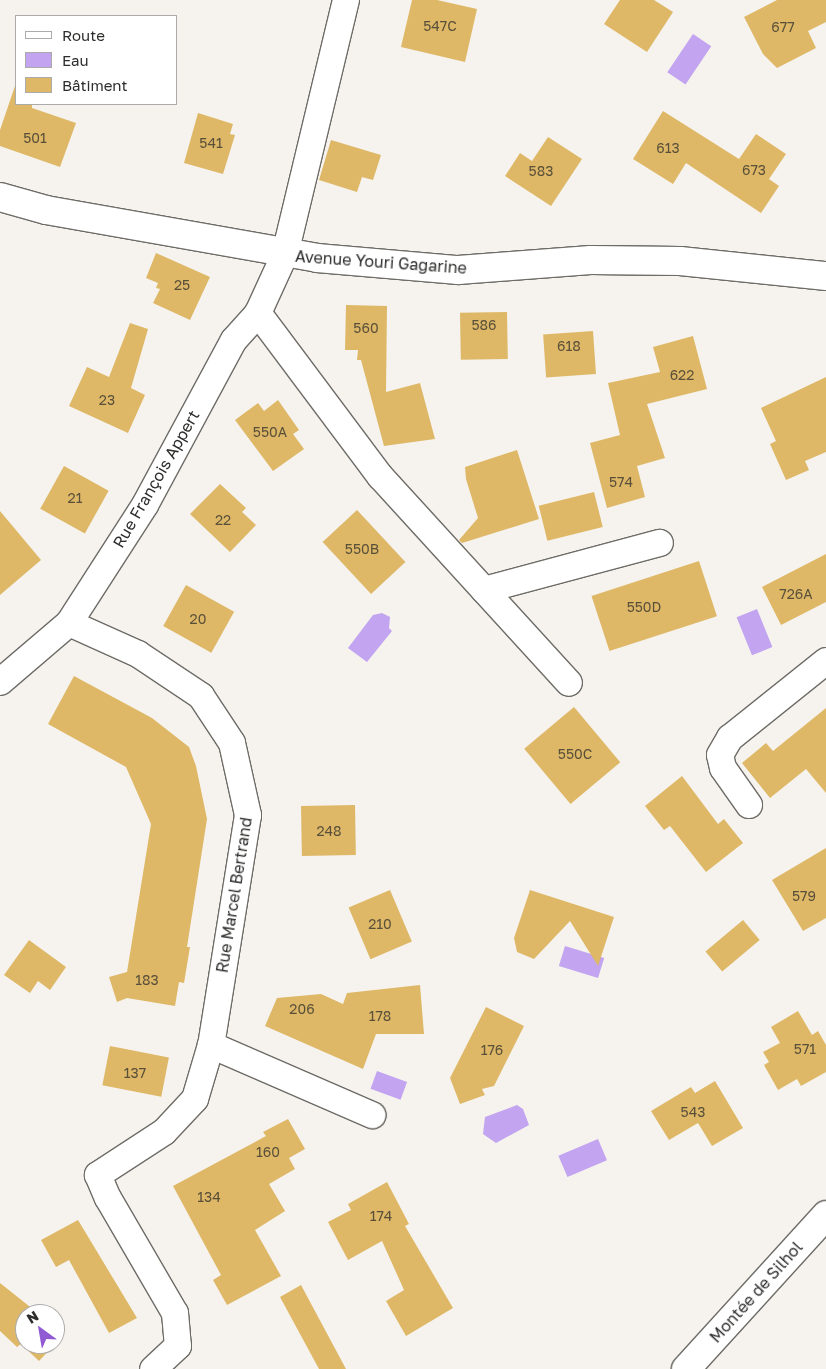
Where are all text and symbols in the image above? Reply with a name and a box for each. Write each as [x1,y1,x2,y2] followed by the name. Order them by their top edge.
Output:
[15,15,178,105] legend
[423,18,457,34] house number: 547C
[771,19,795,35] house number: 677
[62,26,105,44] text: Route
[62,51,89,69] text: Eau
[62,76,127,94] text: Bâtiment
[23,130,47,146] house number: 501
[199,135,223,151] house number: 541
[656,140,680,156] house number: 613
[742,162,766,178] house number: 673
[529,163,553,179] house number: 583
[294,246,468,278] street label: Avenue Youri Gagarine
[174,277,190,293] house number: 25
[471,317,497,333] house number: 586
[353,320,379,336] house number: 560
[557,338,581,354] house number: 618
[670,367,694,383] house number: 622
[99,392,115,408] house number: 23
[109,407,203,551] street label: Rue François Appert
[253,424,287,440] house number: 550A
[609,474,633,490] house number: 574
[68,490,82,506] house number: 21
[215,512,231,528] house number: 22
[345,541,379,557] house number: 550B
[779,586,813,602] house number: 726A
[627,599,661,615] house number: 550D
[190,611,206,627] house number: 20
[558,746,592,762] house number: 550C
[212,816,256,974] street label: Rue Marcel Bertrand
[316,823,342,839] house number: 248
[792,888,816,904] house number: 579
[368,916,392,932] house number: 210
[135,972,159,988] house number: 183
[289,1001,315,1017] house number: 206
[369,1008,391,1024] house number: 178
[794,1041,816,1057] house number: 571
[481,1042,503,1058] house number: 176
[124,1065,146,1081] house number: 137
[681,1104,705,1120] house number: 543
[256,1144,280,1160] house number: 160
[197,1189,221,1205] house number: 134
[370,1208,392,1224] house number: 174
[706,1238,806,1346] street label: Montée de Silhol
[15,1304,65,1354] north arrow
[23,1307,41,1327] text: N

